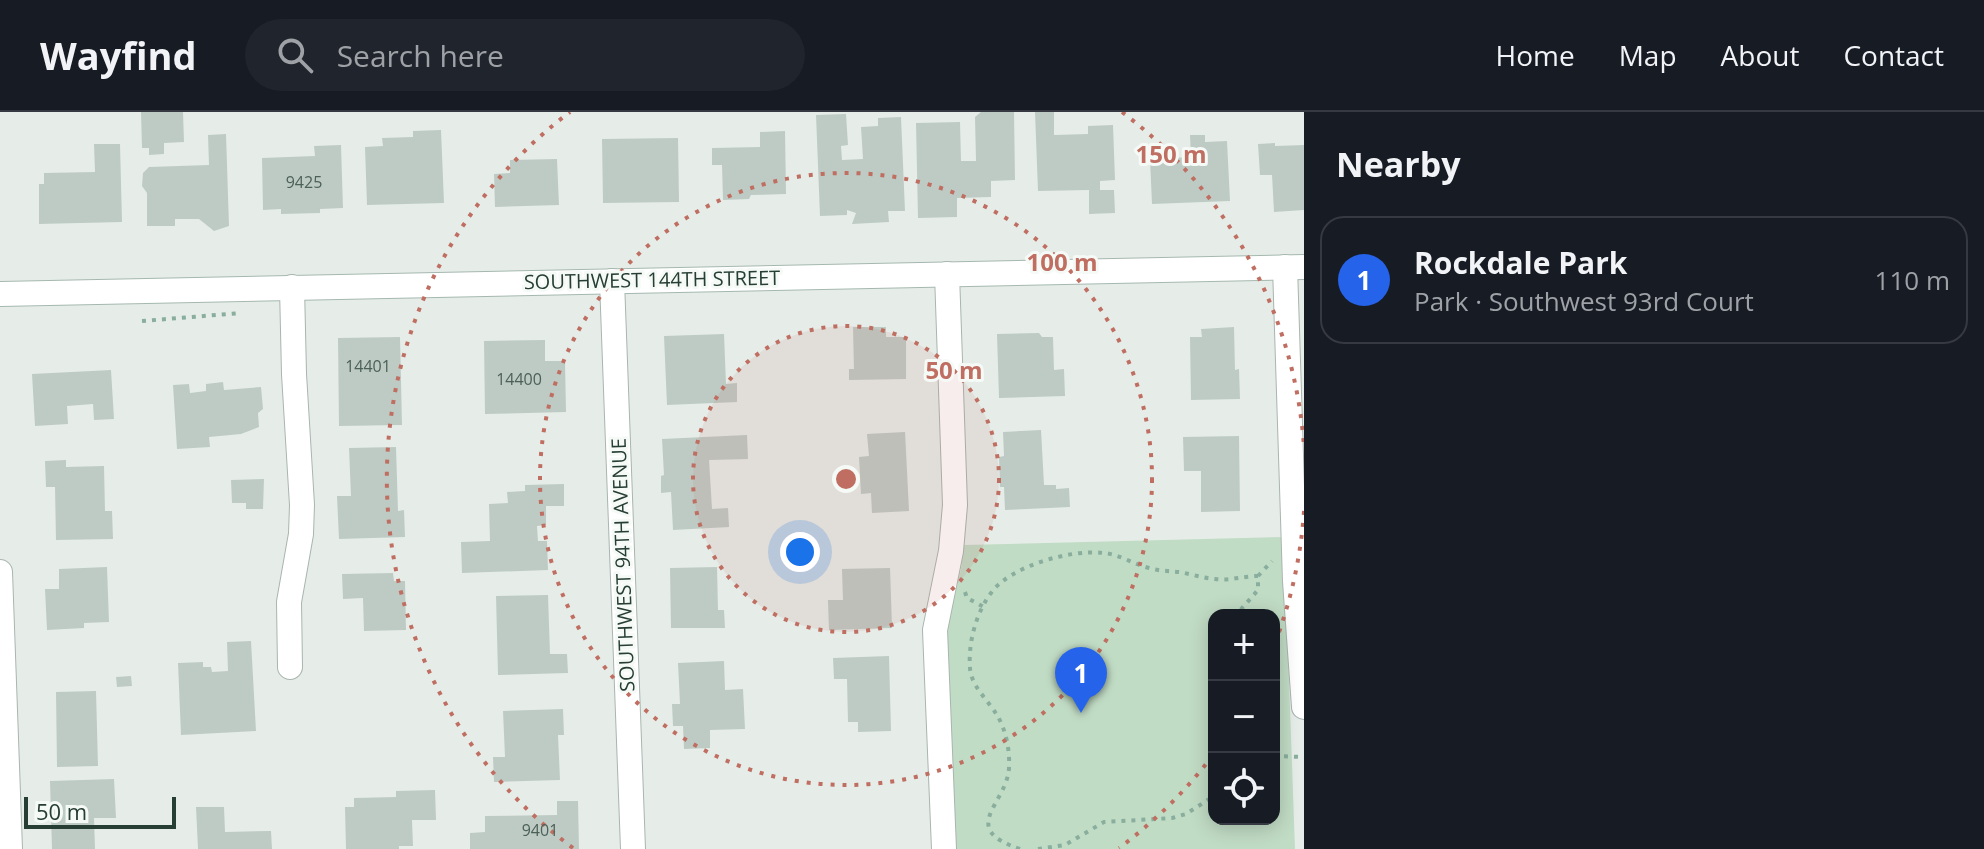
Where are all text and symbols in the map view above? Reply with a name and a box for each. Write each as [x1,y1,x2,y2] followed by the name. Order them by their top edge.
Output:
[245,19,805,91] search box
[40,29,197,81] text: Wayfind
[273,33,317,77] icon: search
[337,35,504,76] text: Search here
[1496,36,1575,74] text: Home
[1619,36,1677,74] text: Map
[1721,36,1799,74] text: About
[1843,36,1944,74] text: Contact
[1136,137,1206,170] text: 150 m
[1336,141,1461,187] text: Nearby
[286,171,322,193] house number: 9425
[1414,242,1627,283] text: Rockdale Park
[1027,245,1097,278] text: 100 m
[1357,262,1371,298] text: 1
[1875,262,1950,298] text: 110 m
[524,264,780,295] street label: SOUTHWEST 144TH STREET
[1414,283,1754,319] text: Park · Southwest 93rd Court
[925,353,983,386] text: 50 m
[345,355,391,377] house number: 14401
[496,368,542,390] house number: 14400
[605,438,640,692] street label: SOUTHWEST 94TH AVENUE
[832,465,860,493] centre of rings
[780,532,820,572] your location
[1208,609,1280,825] map controls
[1208,609,1280,681] button: +
[1055,647,1107,713] pin: 1
[1208,681,1280,753] button: −
[1208,753,1280,825] button: locate
[24,793,176,829] scale bar
[36,796,87,826] text: 50 m
[522,819,558,841] house number: 9401

